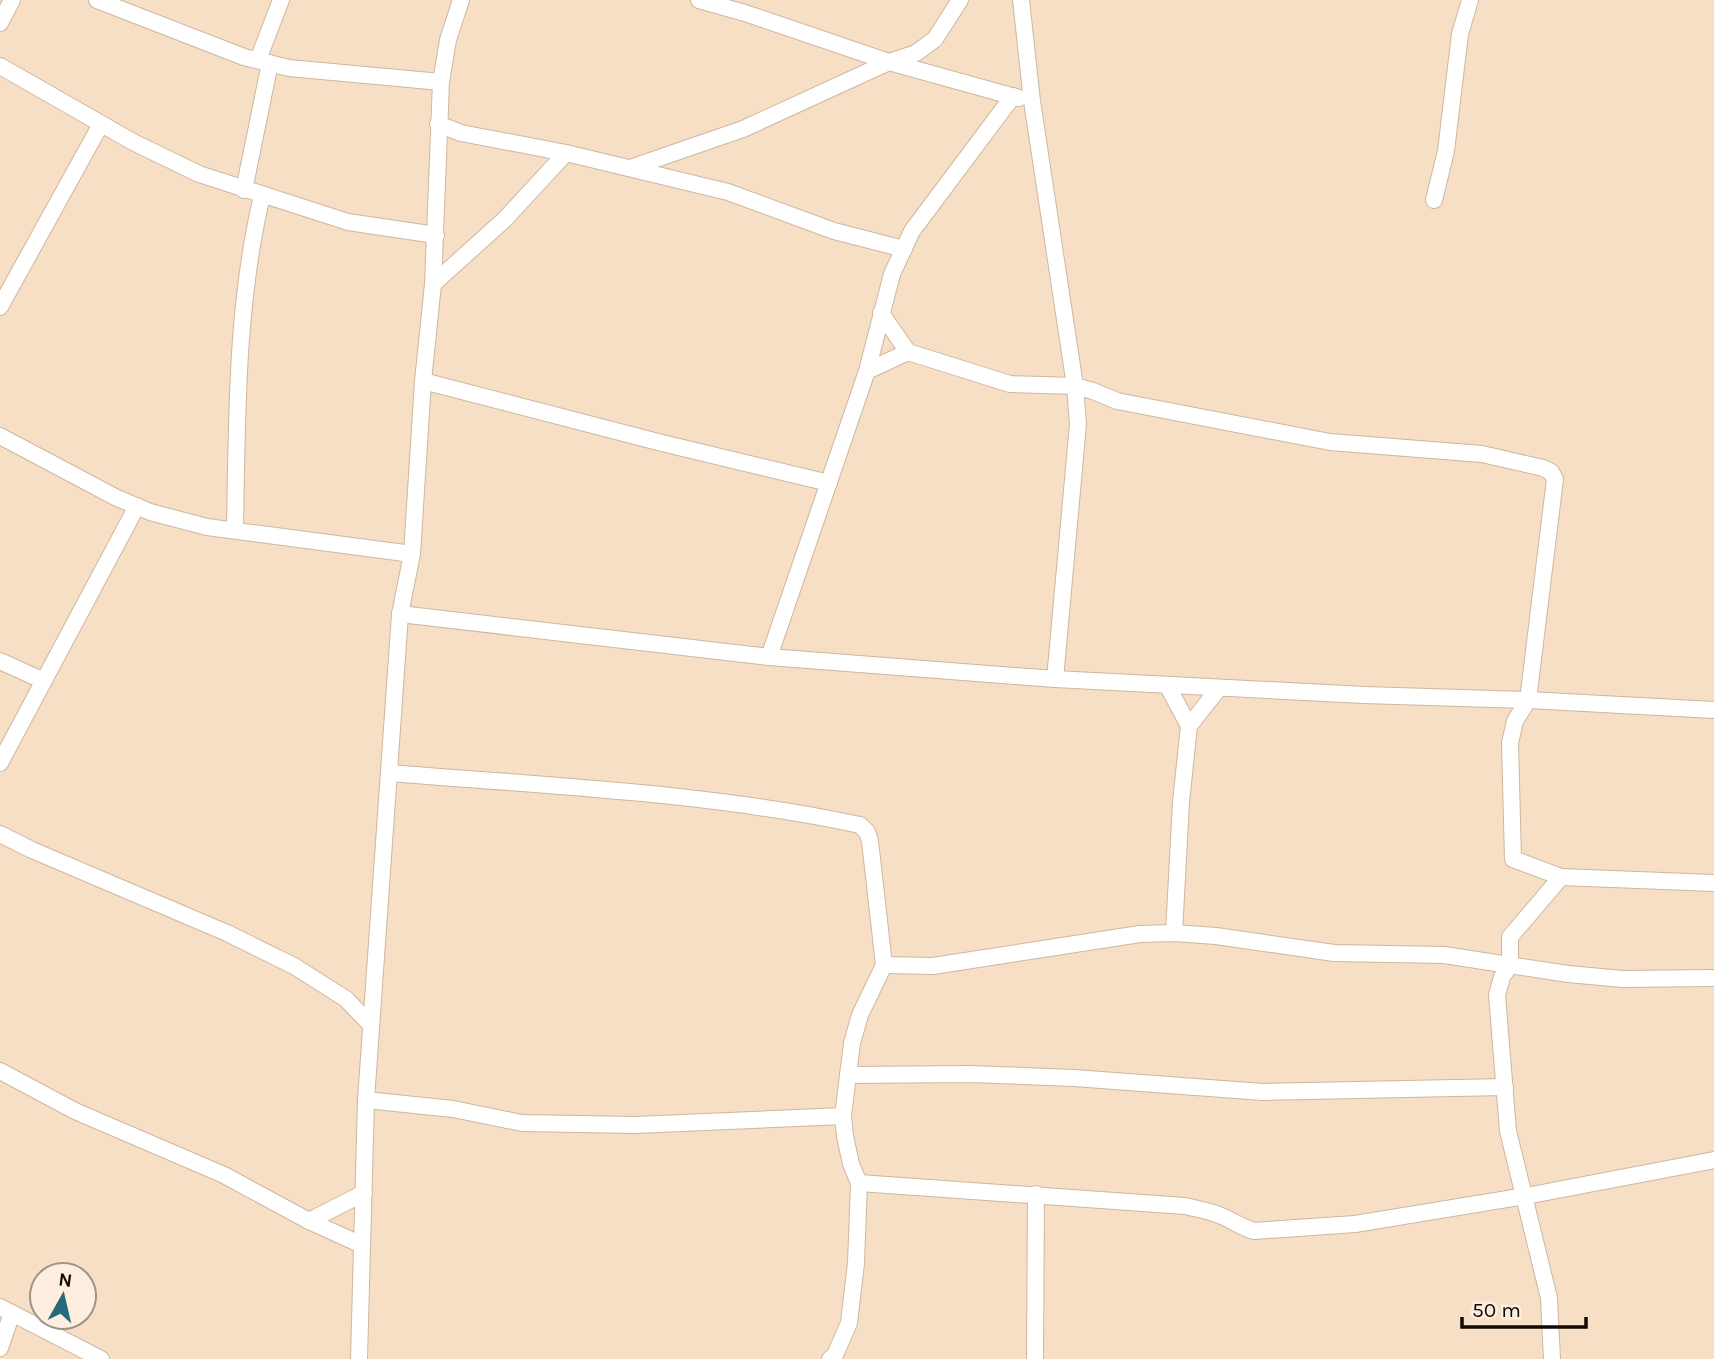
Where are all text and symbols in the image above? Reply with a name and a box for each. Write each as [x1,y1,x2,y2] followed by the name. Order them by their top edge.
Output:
[28,1261,98,1331] north arrow
[57,1268,74,1292] text: N
[1462,1286,1586,1330] scale bar
[1472,1298,1521,1322] text: 50 m

